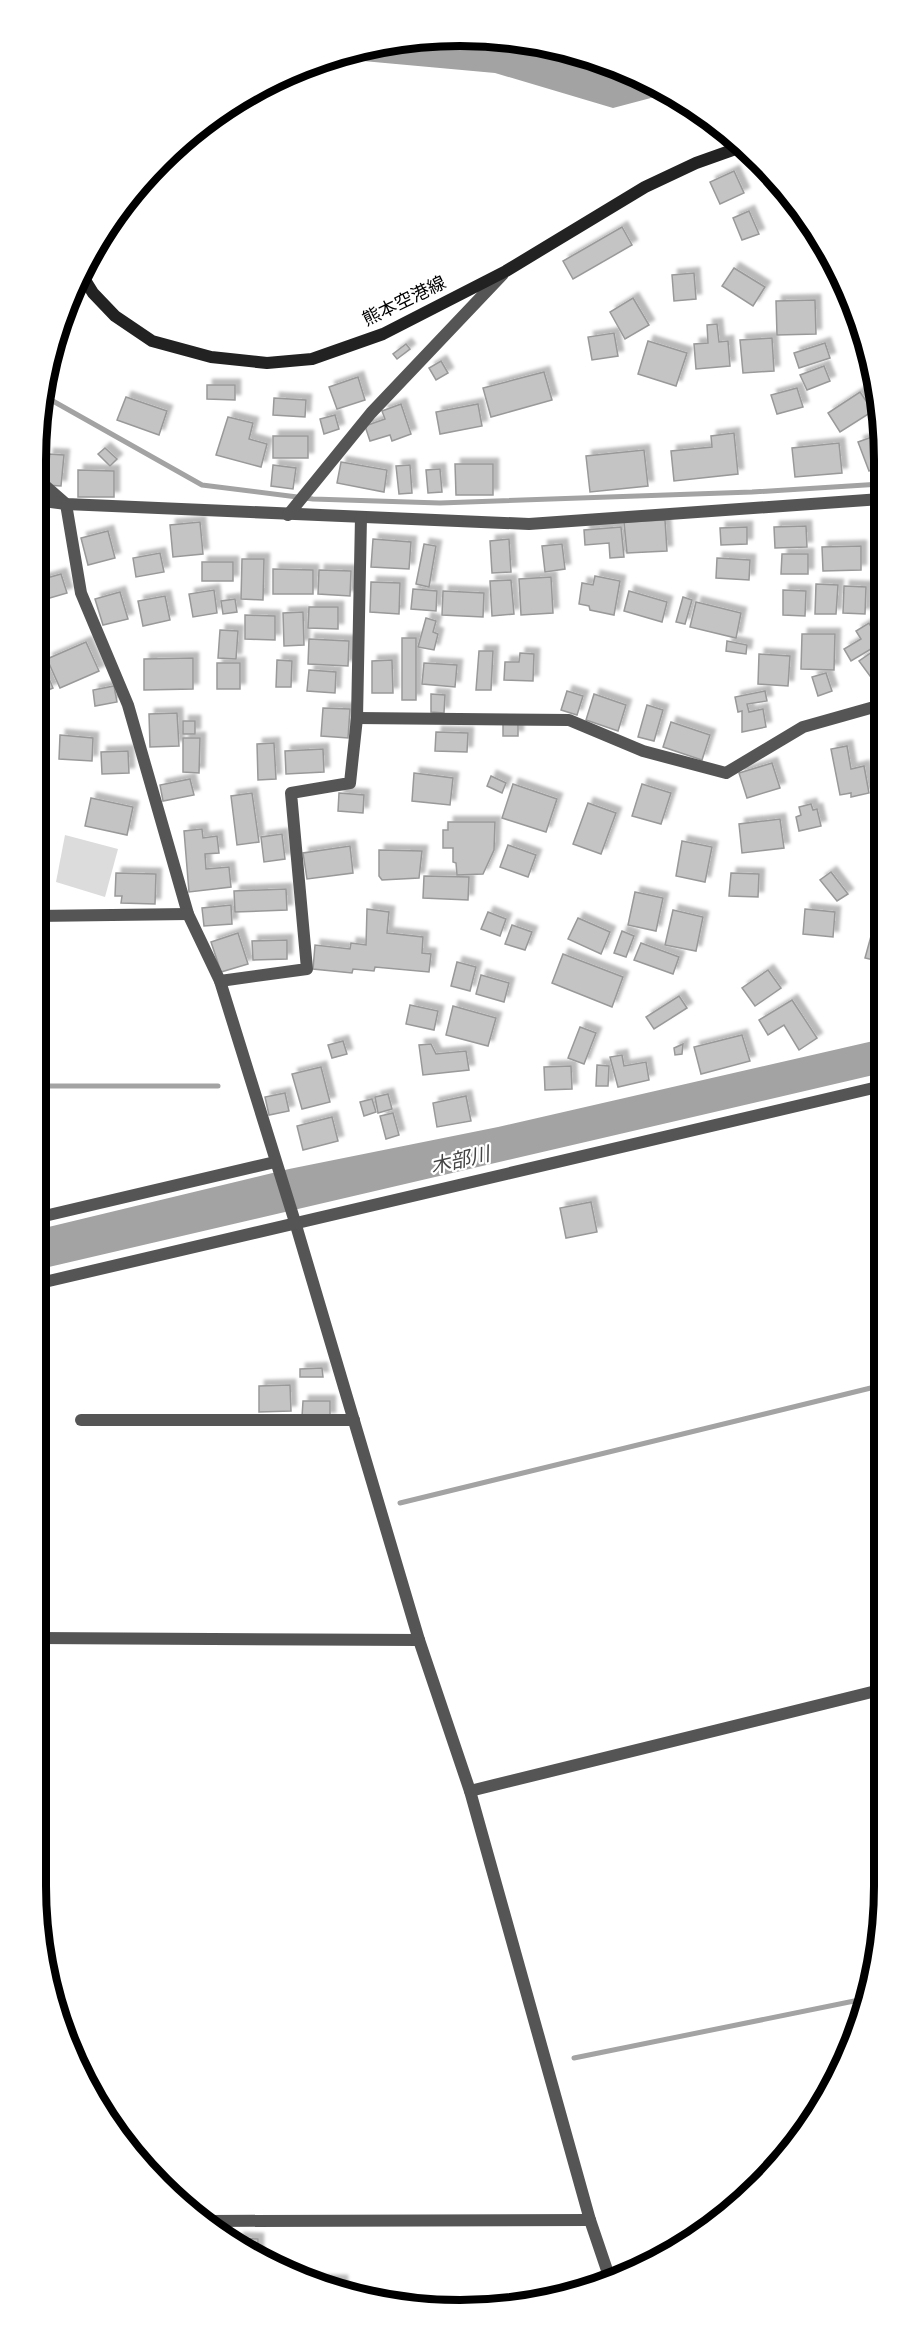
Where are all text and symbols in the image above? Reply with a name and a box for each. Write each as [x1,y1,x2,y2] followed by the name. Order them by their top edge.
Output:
[359,271,449,331] street label: 熊本空港線
[428,1141,494,1178] water label: 木部川

